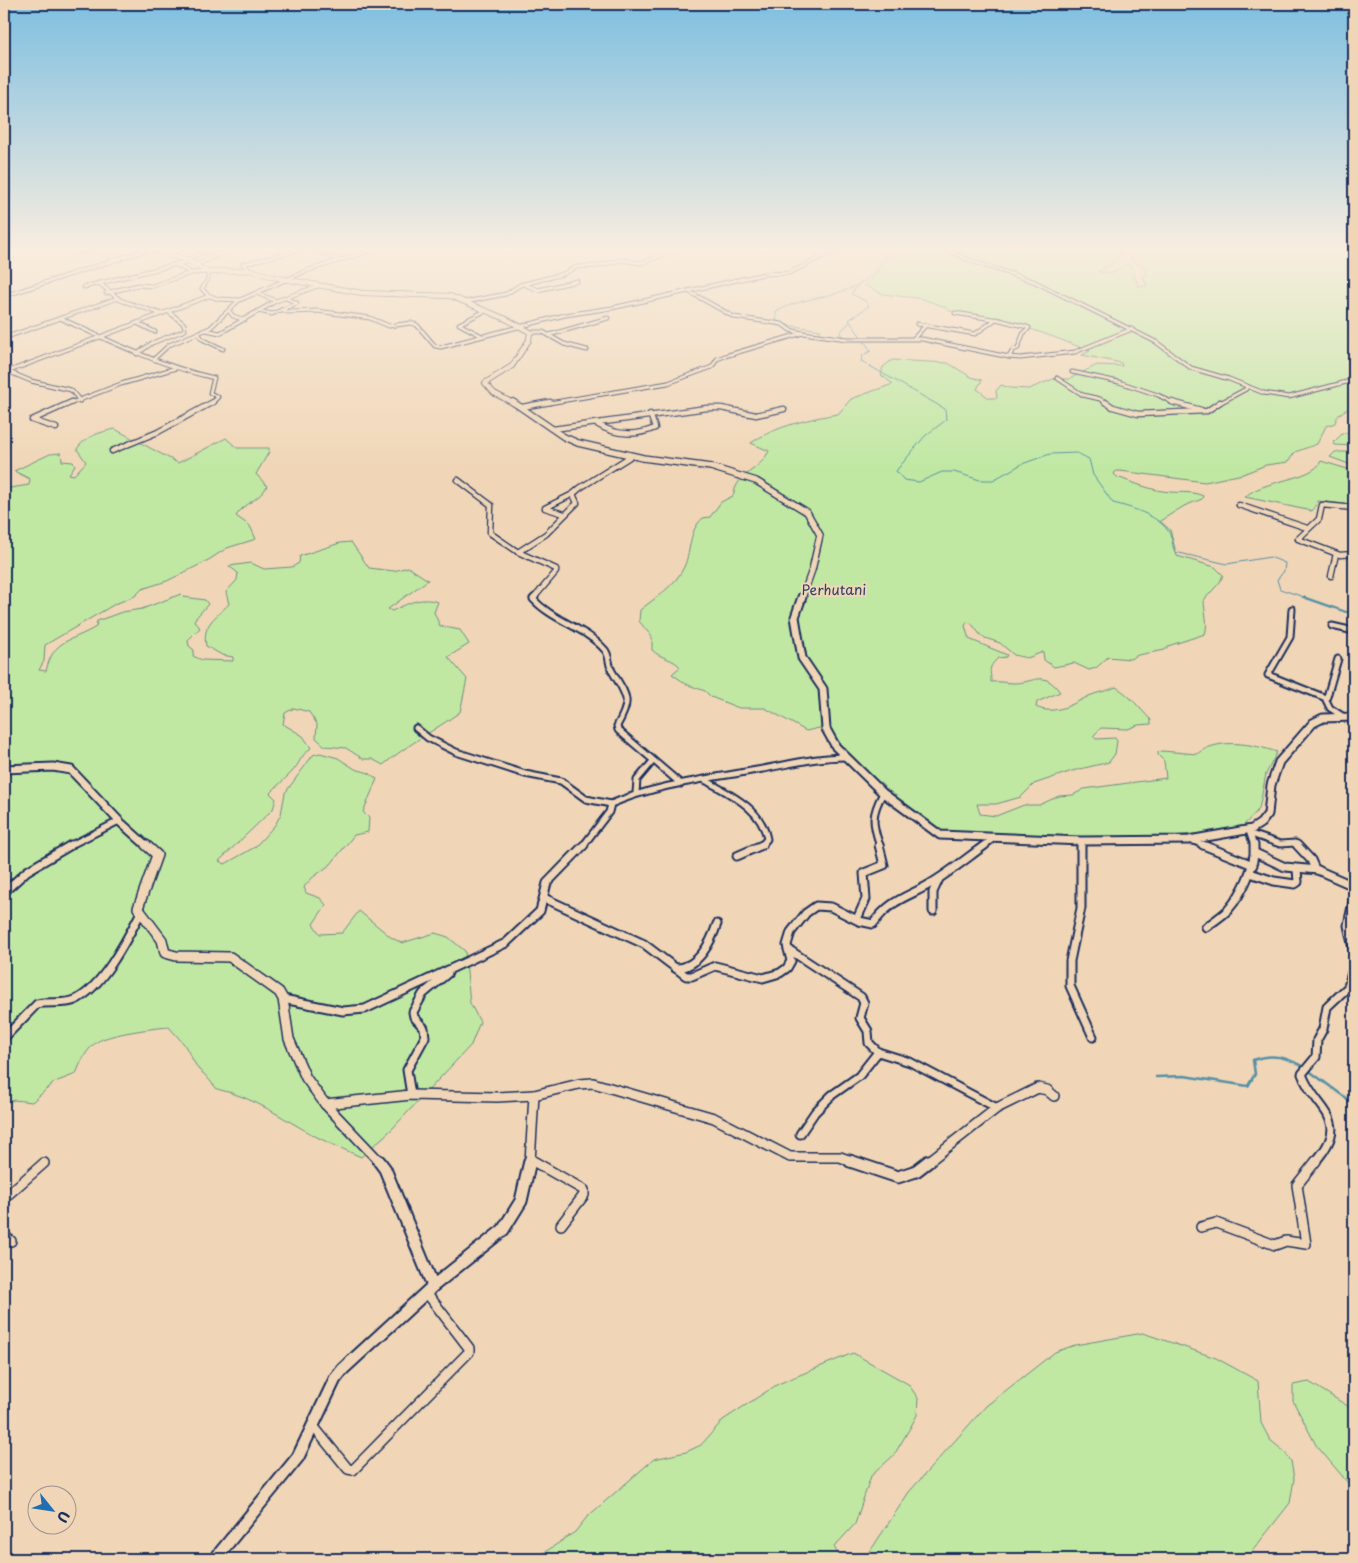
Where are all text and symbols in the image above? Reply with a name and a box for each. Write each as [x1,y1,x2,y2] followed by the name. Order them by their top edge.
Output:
[802,579,866,600] park label: Perhutani
[28,1486,78,1536] north arrow
[52,1507,75,1527] text: U

